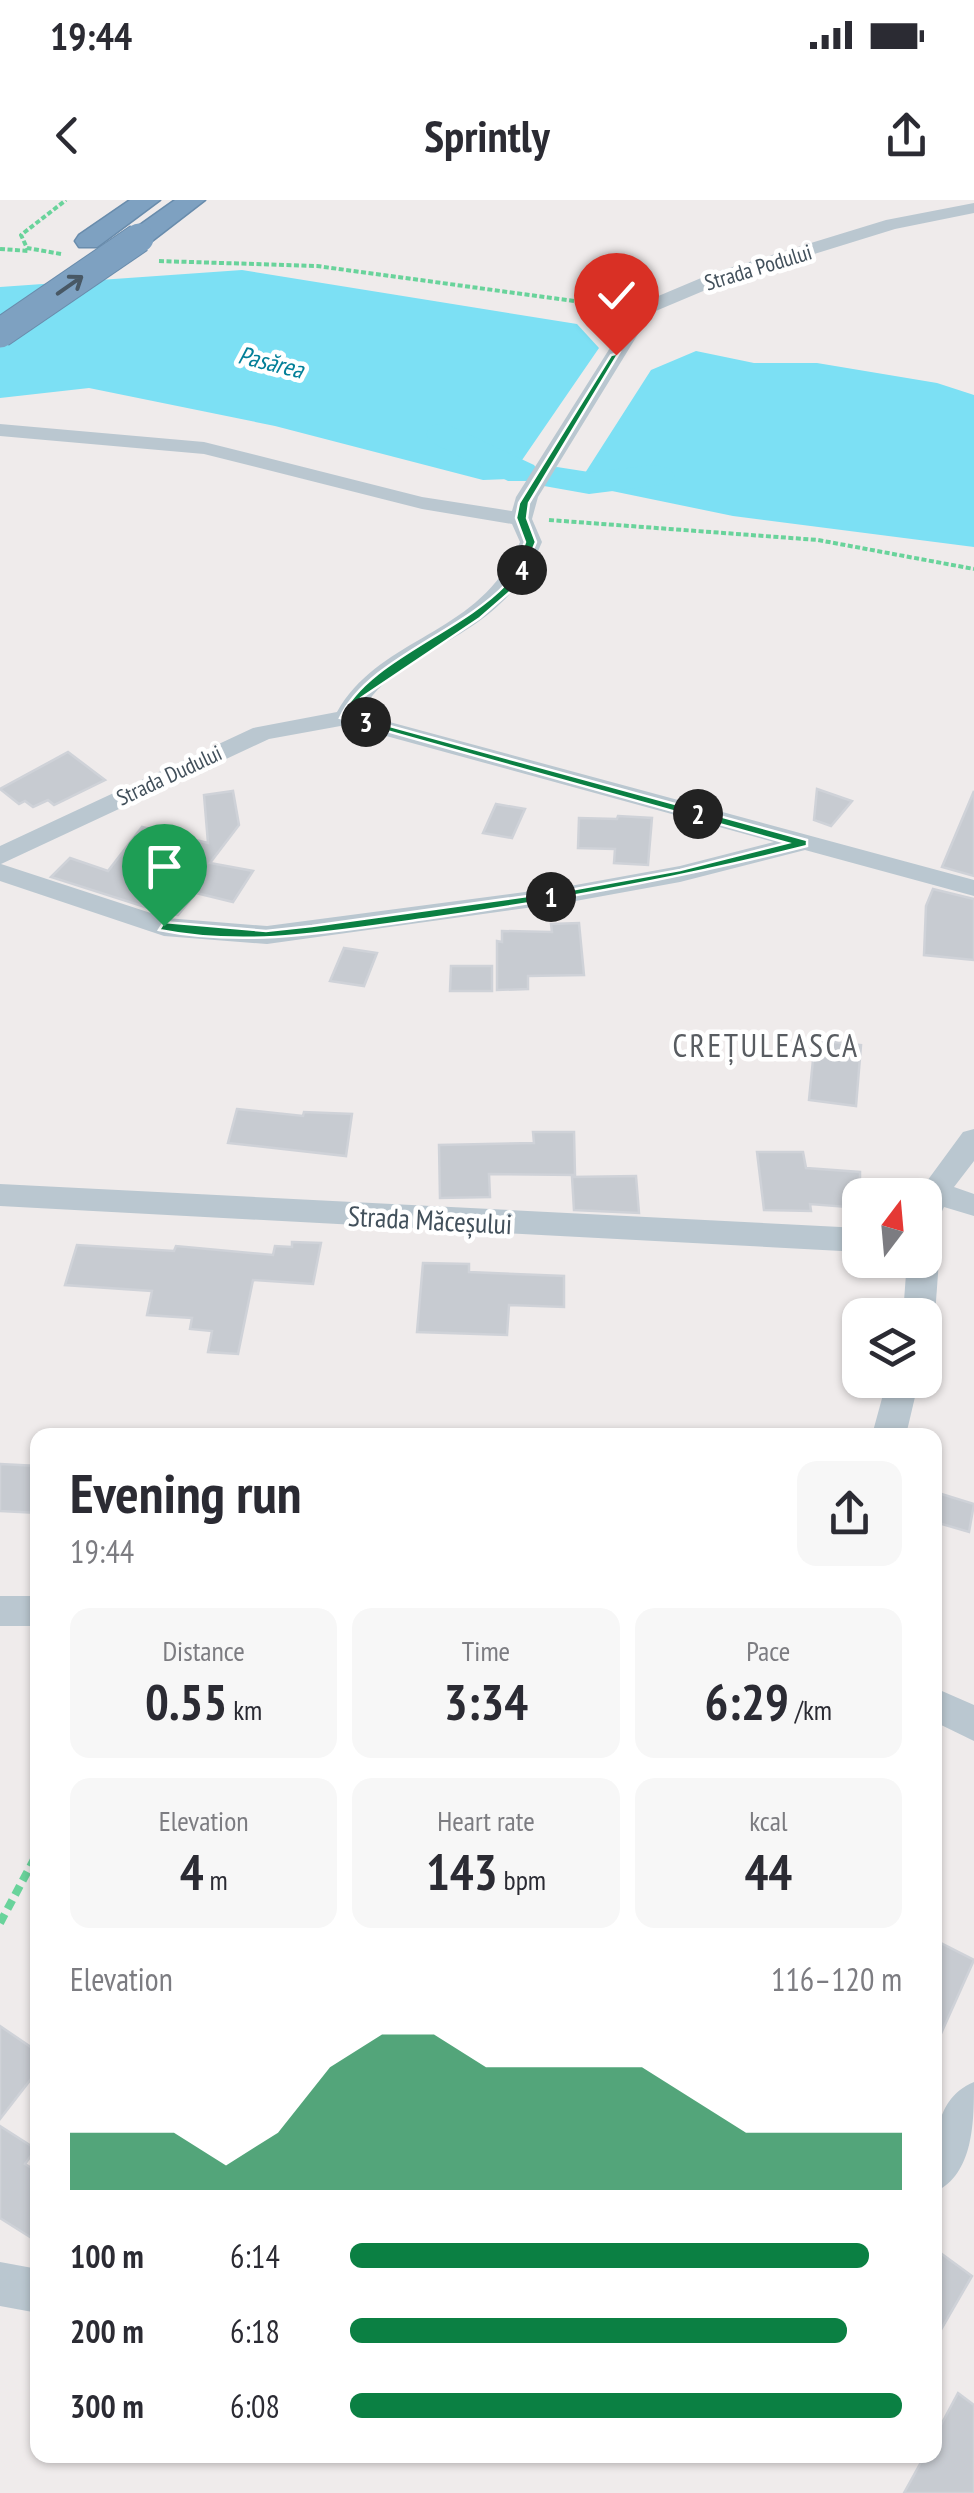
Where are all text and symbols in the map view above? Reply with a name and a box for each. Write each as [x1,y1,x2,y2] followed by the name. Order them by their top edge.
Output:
[50,11,132,60] text: 19:44
[424,106,550,164] text: Sprintly
[40,108,95,163] icon: back
[879,108,934,163] icon: share
[701,237,815,297] street label: Strada Podului
[574,253,659,356] pin
[589,268,644,323] icon: check
[55,275,83,296] one-way arrow
[235,338,309,386] water label: Pasărea
[497,545,547,595] pin: 4
[515,551,529,588] text: 4
[341,697,391,747] pin: 3
[359,703,373,740] text: 3
[112,738,226,812] street label: Strada Dudului
[673,789,723,839] pin: 2
[691,795,705,832] text: 2
[122,824,207,927] pin
[137,839,192,894] icon: arrive
[526,872,576,922] pin: 1
[544,878,558,915] text: 1
[672,1024,860,1066] district label: CREȚULEASCA
[842,1178,942,1278] north arrow
[842,1178,942,1398] map controls
[347,1197,513,1242] street label: Strada Măceșului
[842,1298,942,1398] button: layers
[70,1457,302,1528] text: Evening run
[797,1461,902,1566] button: share
[70,1530,134,1572] text: 19:44
[162,1632,245,1669] text: Distance
[462,1632,510,1669] text: Time
[746,1632,790,1669] text: Pace
[145,1669,227,1734] text: 0.55
[444,1669,528,1734] text: 3:34
[705,1669,789,1734] text: 6:29
[227,1691,262,1728] text: km
[789,1691,832,1728] text: /km
[159,1802,249,1839] text: Elevation
[437,1802,535,1839] text: Heart rate
[749,1802,787,1839] text: kcal
[180,1839,204,1904] text: 4
[426,1839,498,1904] text: 143
[744,1839,792,1904] text: 44
[204,1861,228,1898] text: m
[498,1861,546,1898] text: bpm
[70,1958,173,2000] text: Elevation
[771,1958,902,2000] text: 116–120 m
[70,2235,144,2277] text: 100 m
[230,2235,280,2277] text: 6:14
[70,2310,144,2352] text: 200 m
[230,2310,280,2352] text: 6:18
[70,2385,144,2427] text: 300 m
[230,2385,280,2427] text: 6:08

